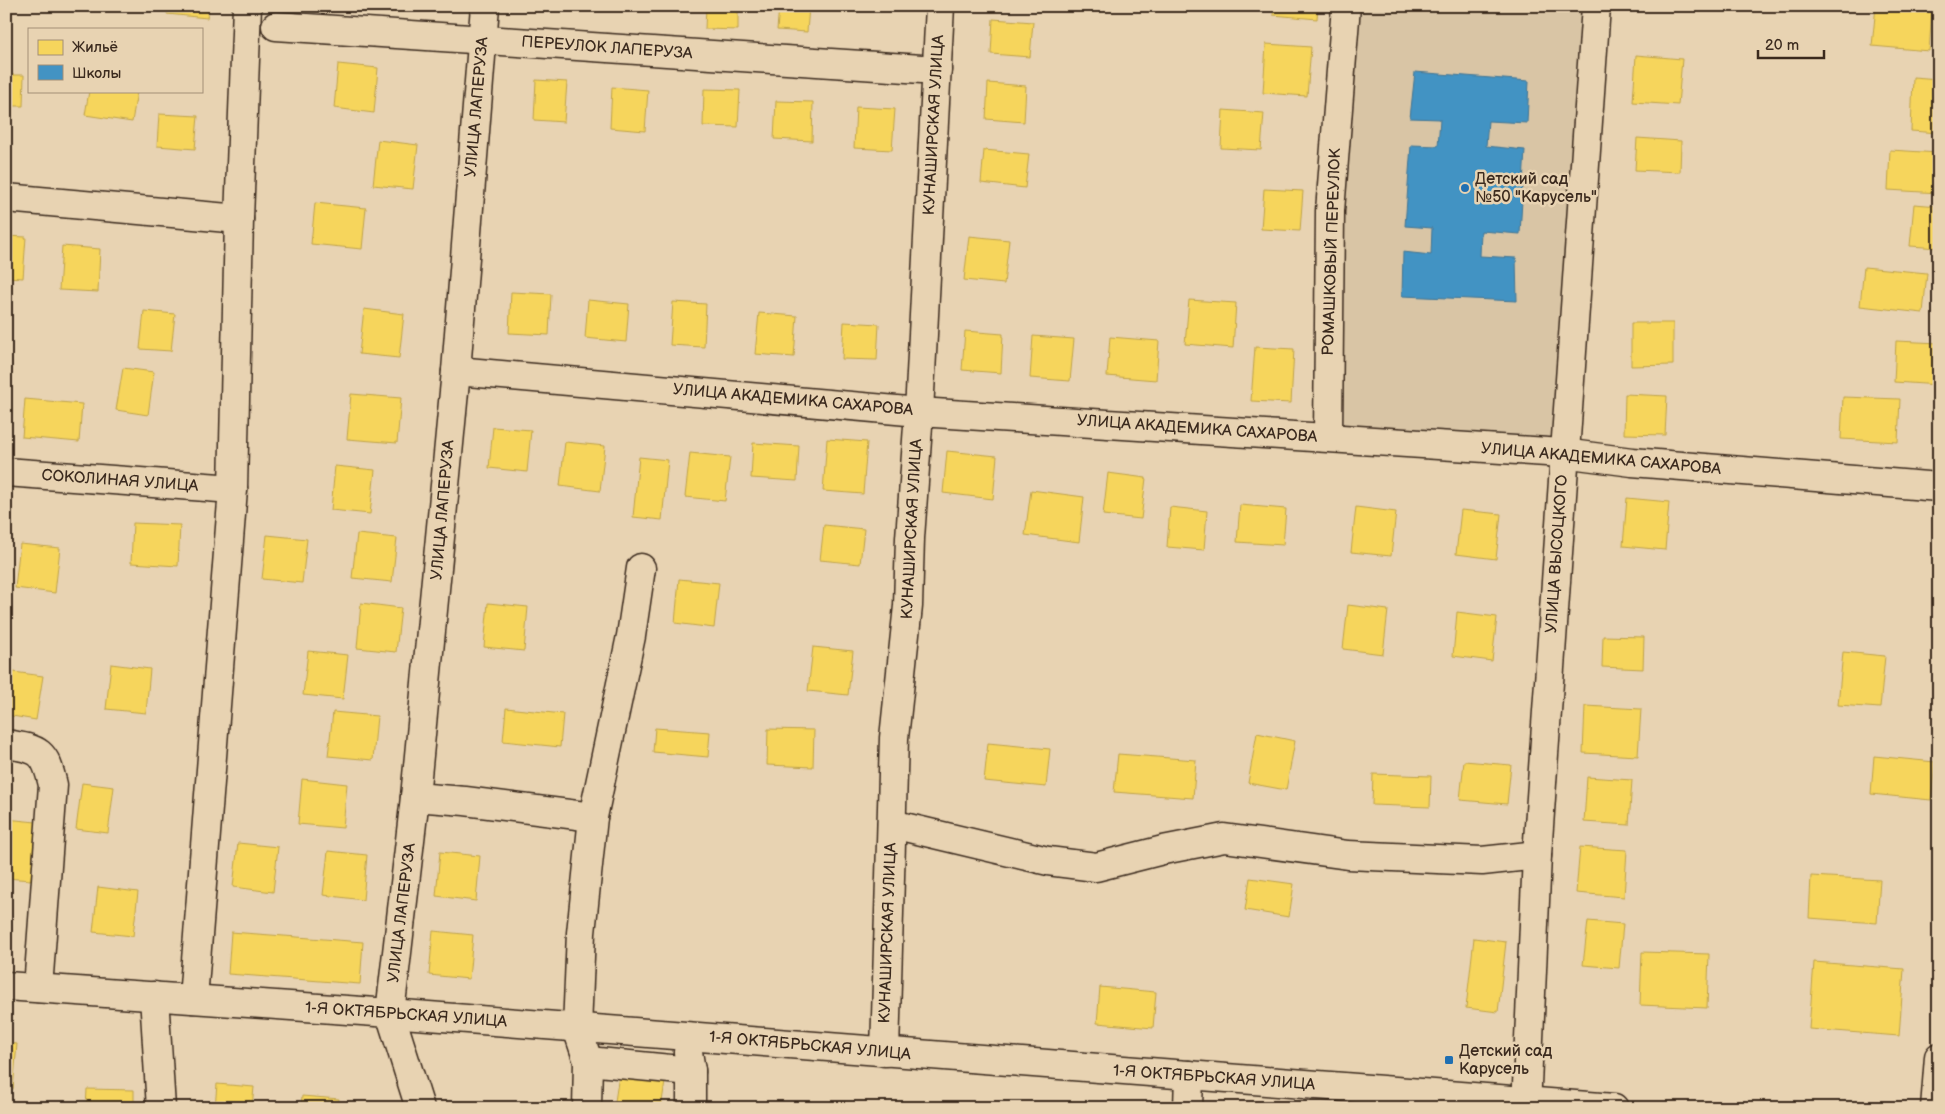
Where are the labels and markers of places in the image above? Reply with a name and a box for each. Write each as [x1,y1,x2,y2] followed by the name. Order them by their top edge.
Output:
[1475,170,1597,207] place label: Детский сад №50 "Карусель"
[1459,182,1471,194] marker: Детский сад №50 "Карусель"
[1459,1042,1552,1079] place label: Детский сад Карусель
[1443,1054,1455,1066] marker: Детский сад Карусель

